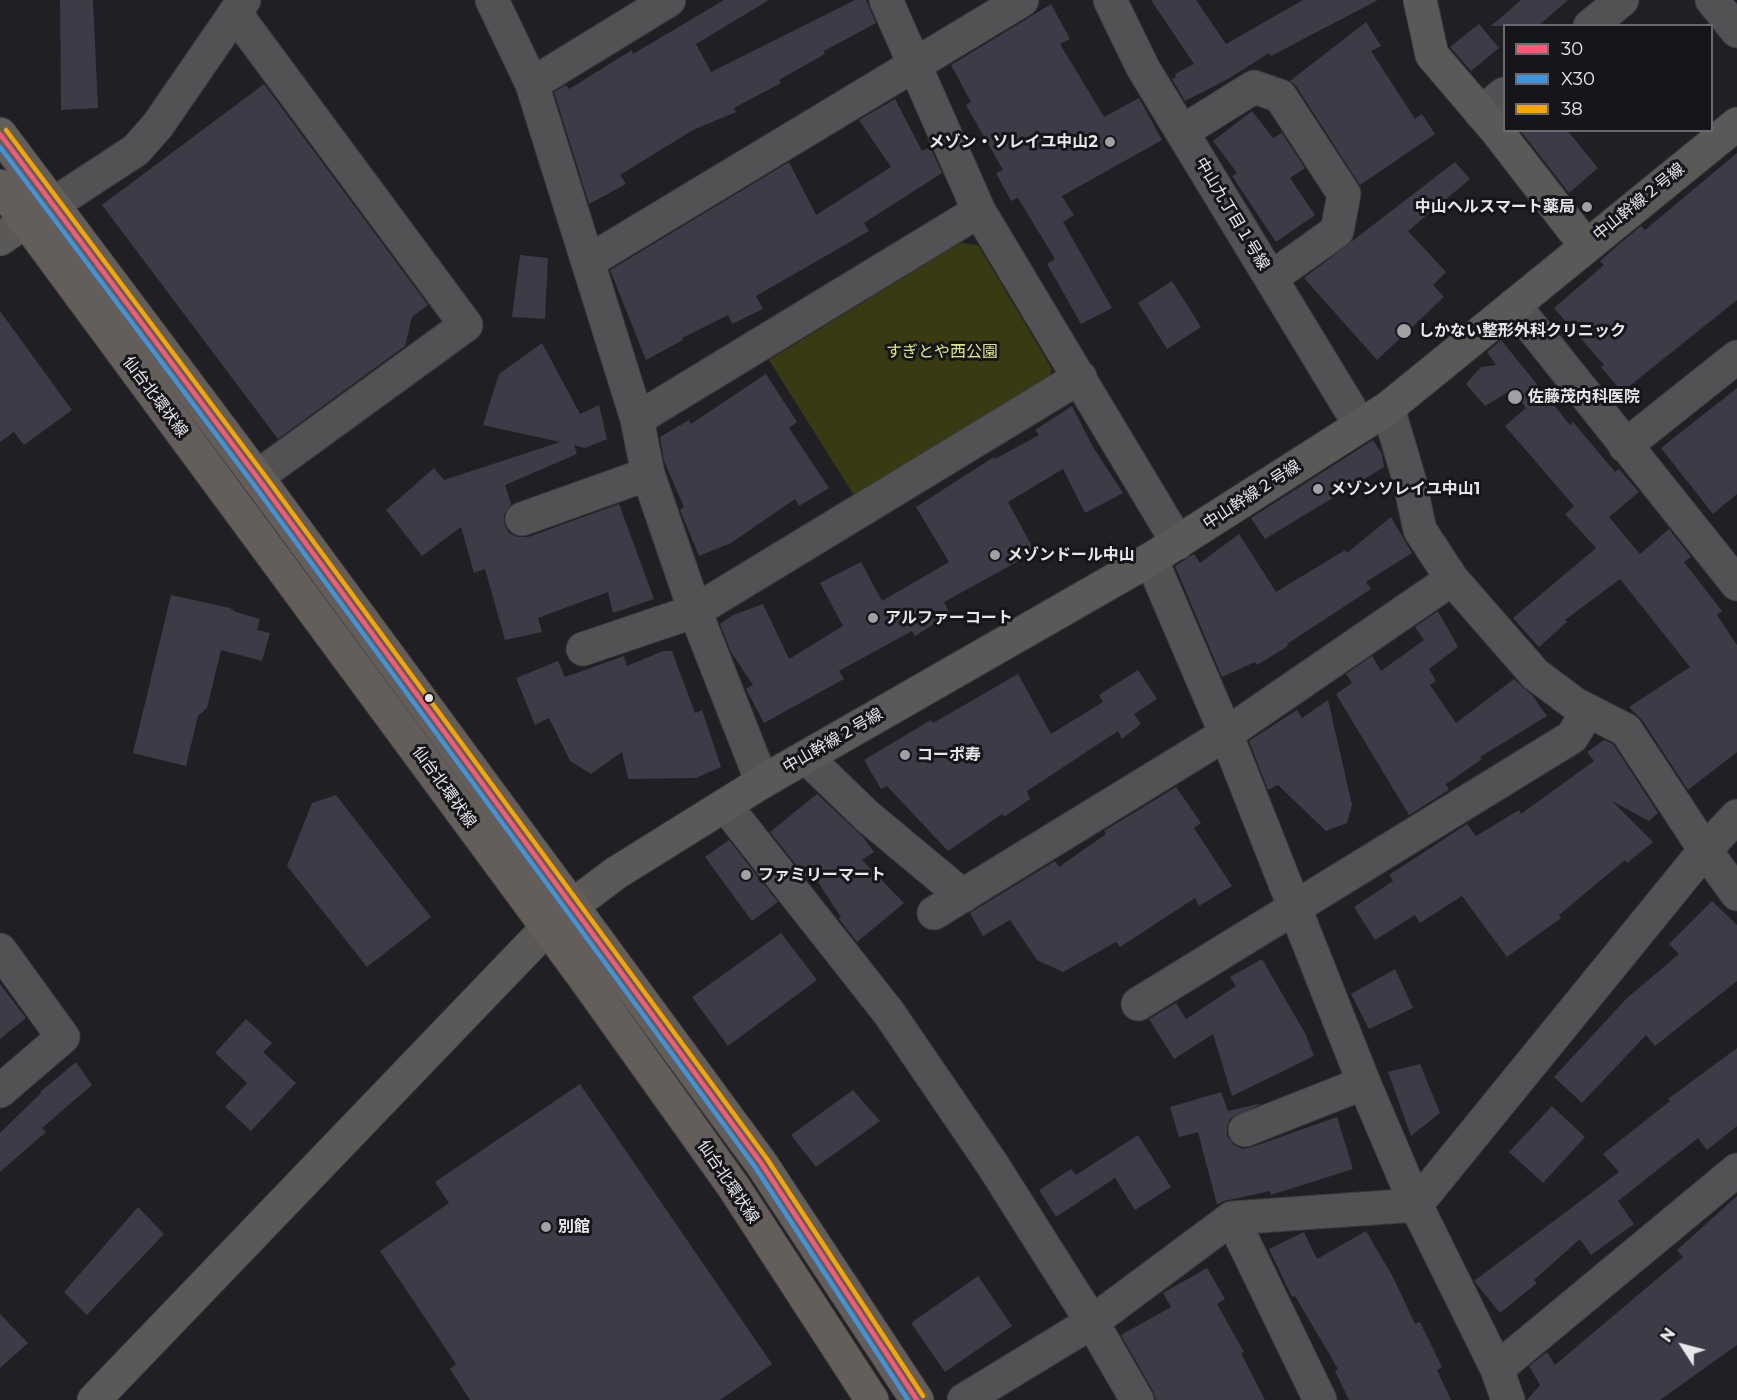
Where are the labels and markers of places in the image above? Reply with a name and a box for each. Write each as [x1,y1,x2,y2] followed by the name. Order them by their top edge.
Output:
[929,132,1098,152] place label: メゾン・ソレイユ中山2
[1103,135,1117,149] marker: メゾン・ソレイユ中山2
[1415,197,1575,217] place label: 中山ヘルスマート薬局
[1580,200,1594,214] marker: 中山ヘルスマート薬局
[1418,321,1626,341] place label: しかない整形外科クリニック
[1395,322,1413,340] marker: しかない整形外科クリニック
[1528,387,1640,407] place label: 佐藤茂内科医院
[1506,388,1524,406] marker: 佐藤茂内科医院
[1330,479,1480,499] place label: メゾンソレイユ中山1
[1311,482,1325,496] marker: メゾンソレイユ中山1
[1007,545,1135,565] place label: メゾンドール中山
[988,548,1002,562] marker: メゾンドール中山
[885,608,1013,628] place label: アルファーコート
[866,611,880,625] marker: アルファーコート
[423,692,435,704] unlabelled marker
[917,745,981,765] place label: コーポ寿
[898,748,912,762] marker: コーポ寿
[758,865,886,885] place label: ファミリーマート
[739,868,753,882] marker: ファミリーマート
[558,1217,590,1237] place label: 別館
[539,1220,553,1234] marker: 別館

